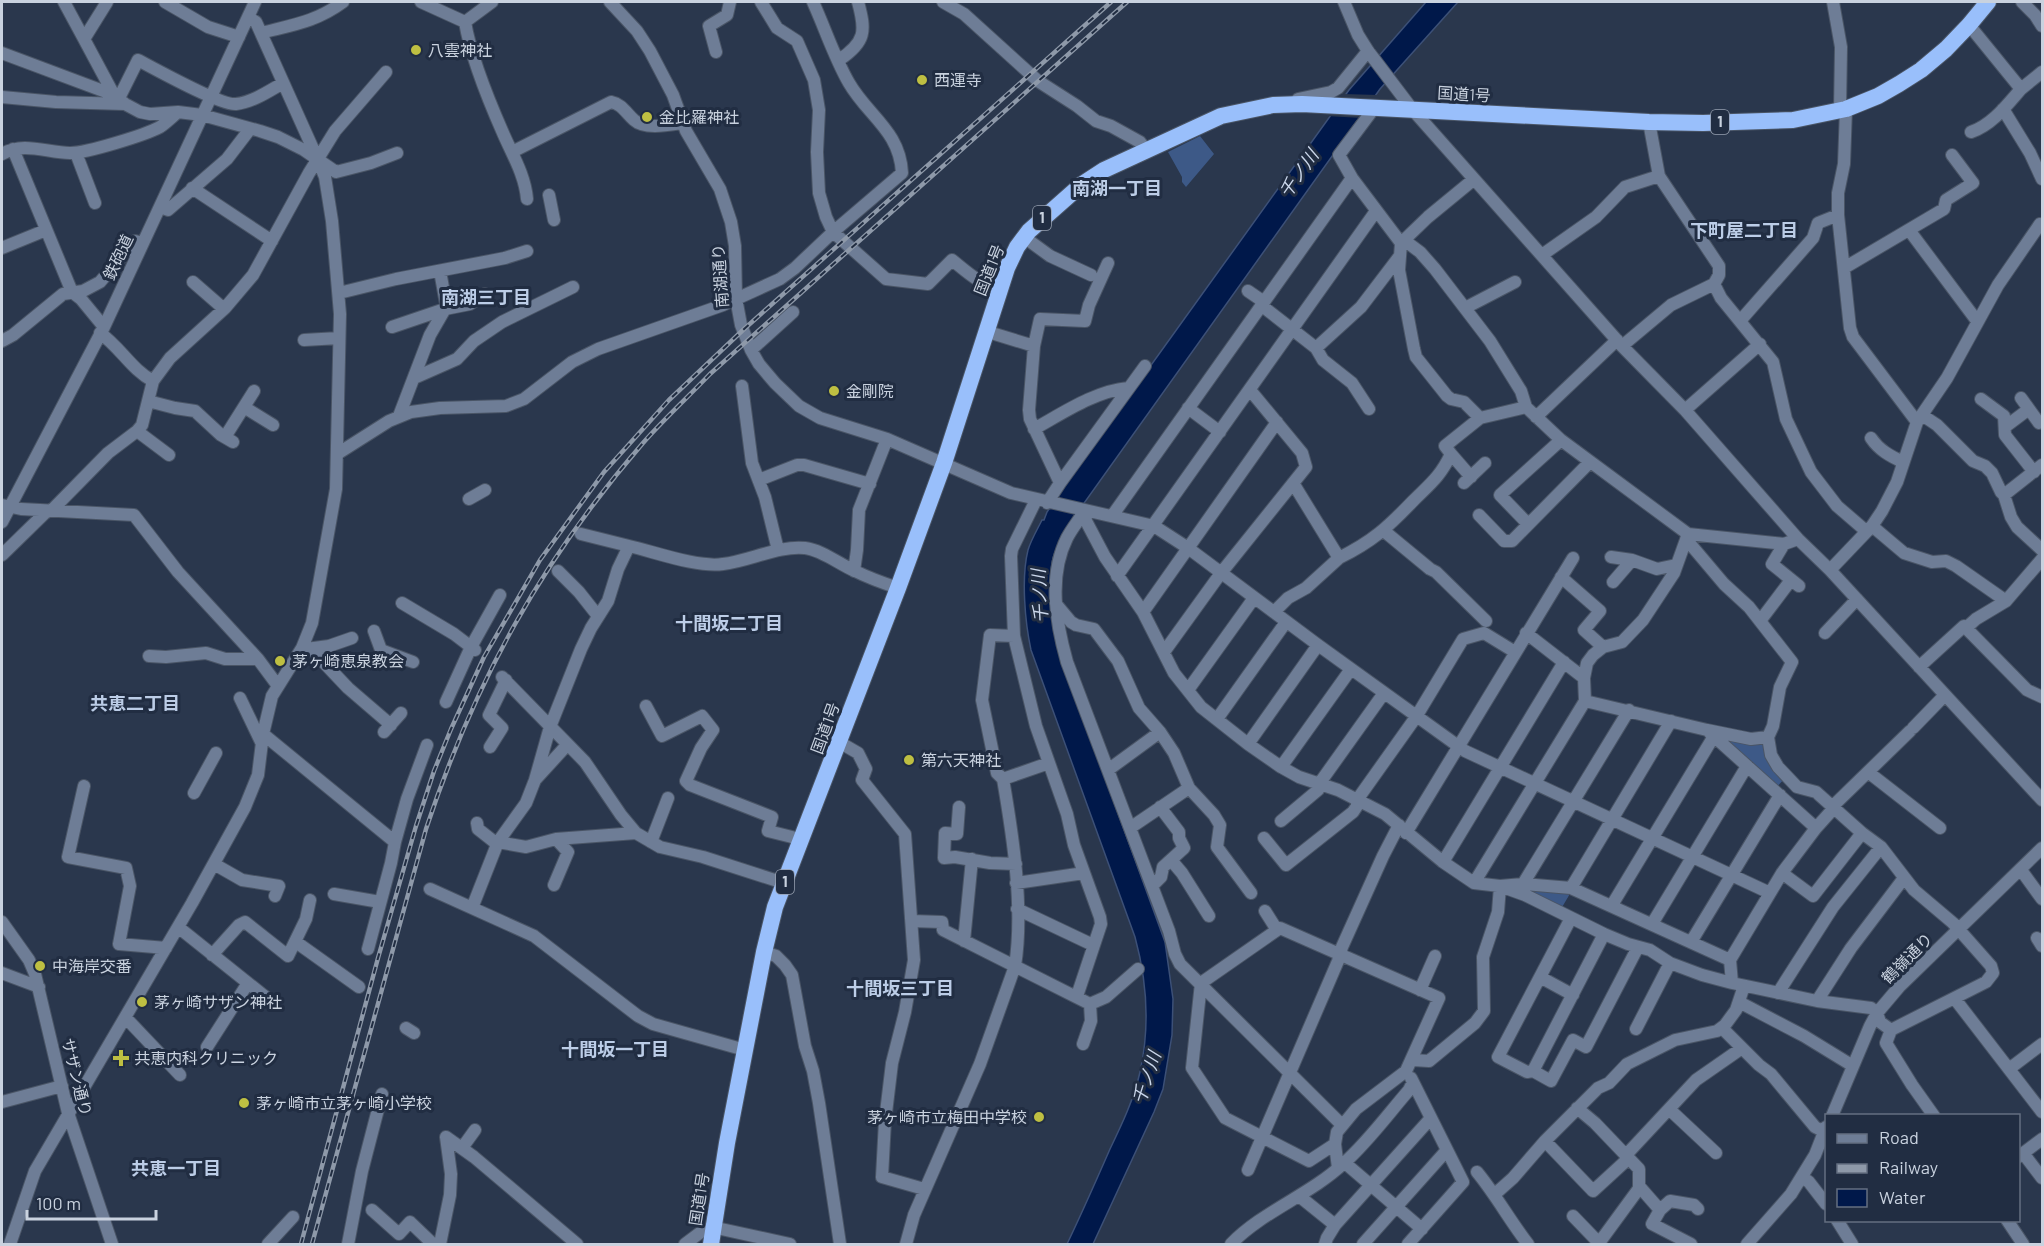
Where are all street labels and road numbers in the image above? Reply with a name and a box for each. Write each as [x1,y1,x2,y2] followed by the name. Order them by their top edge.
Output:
[1437,83,1491,104] street label: 国道1号
[1711,110,1729,134] road number: 1
[1033,206,1051,230] road number: 1
[99,231,136,283] street label: 鉄砲道
[970,241,1007,298] street label: 国道1号
[708,243,731,309] street label: 南湖通り
[806,699,843,756] street label: 国道1号
[776,870,794,894] road number: 1
[1877,928,1936,987] street label: 鶴嶺通り
[59,1036,96,1118] street label: サザン通り
[685,1171,712,1227] street label: 国道1号

